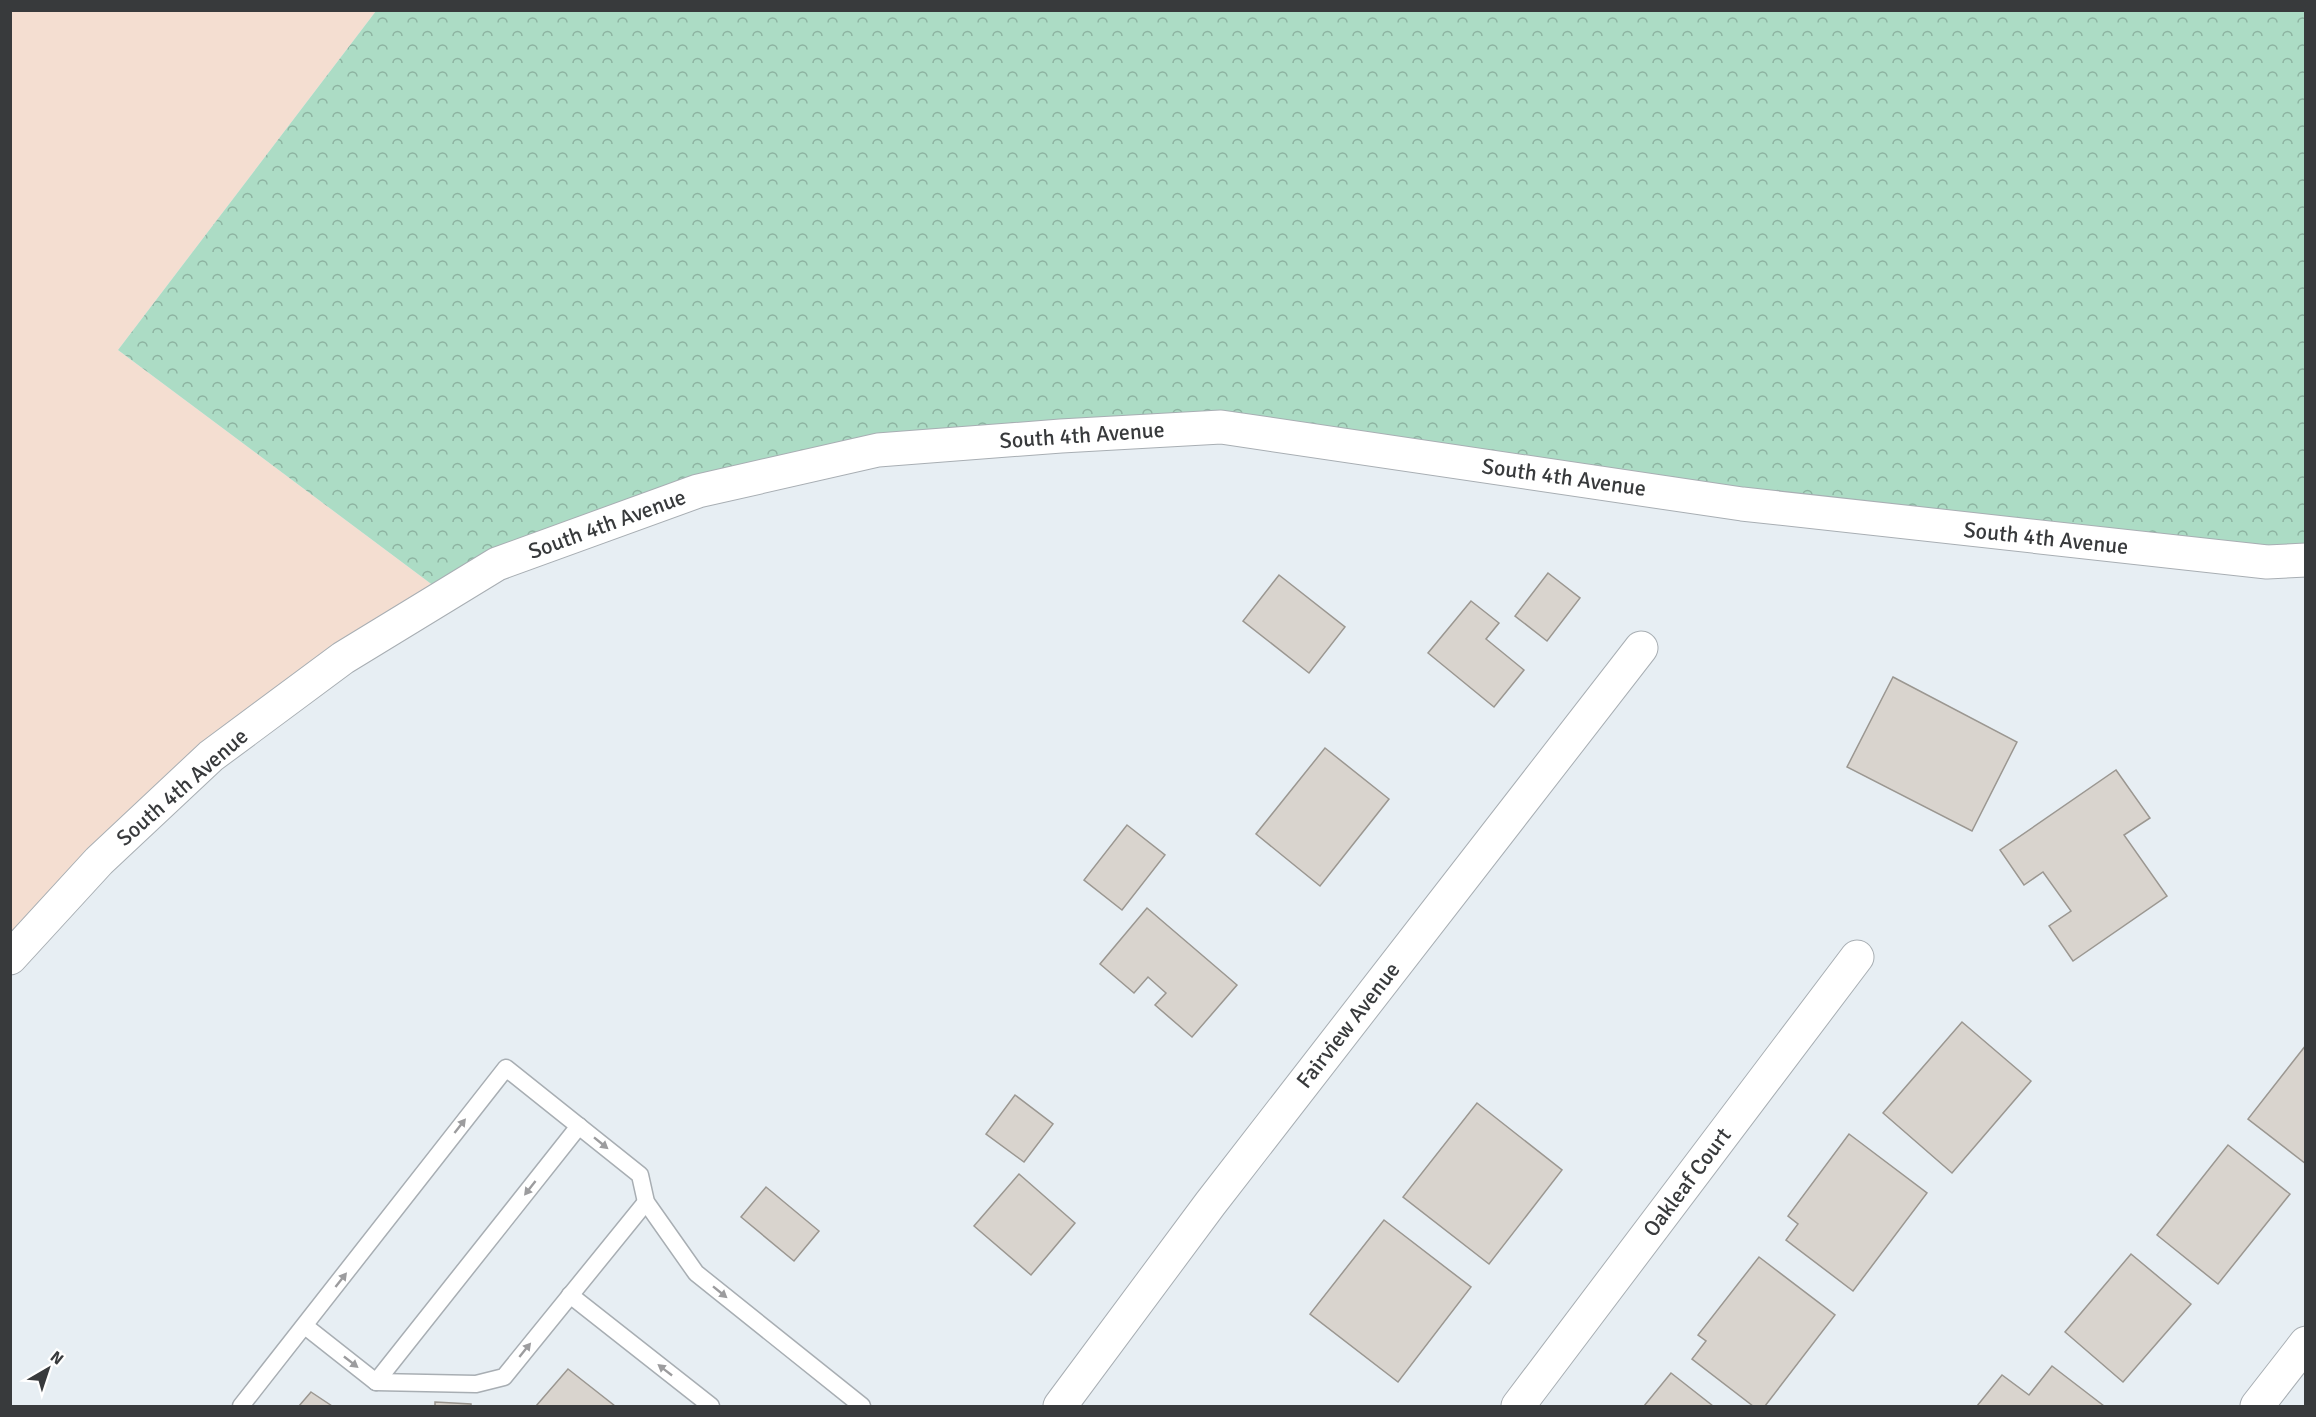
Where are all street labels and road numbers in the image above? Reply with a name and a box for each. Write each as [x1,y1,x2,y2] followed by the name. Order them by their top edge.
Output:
[999,416,1165,454] street label: South 4th Avenue
[1480,452,1648,502] street label: South 4th Avenue
[525,483,689,565] street label: South 4th Avenue
[1962,516,2130,560] street label: South 4th Avenue
[111,723,253,851] street label: South 4th Avenue
[1290,957,1406,1093] street label: Fairview Avenue
[1637,1122,1737,1242] street label: Oakleaf Court

